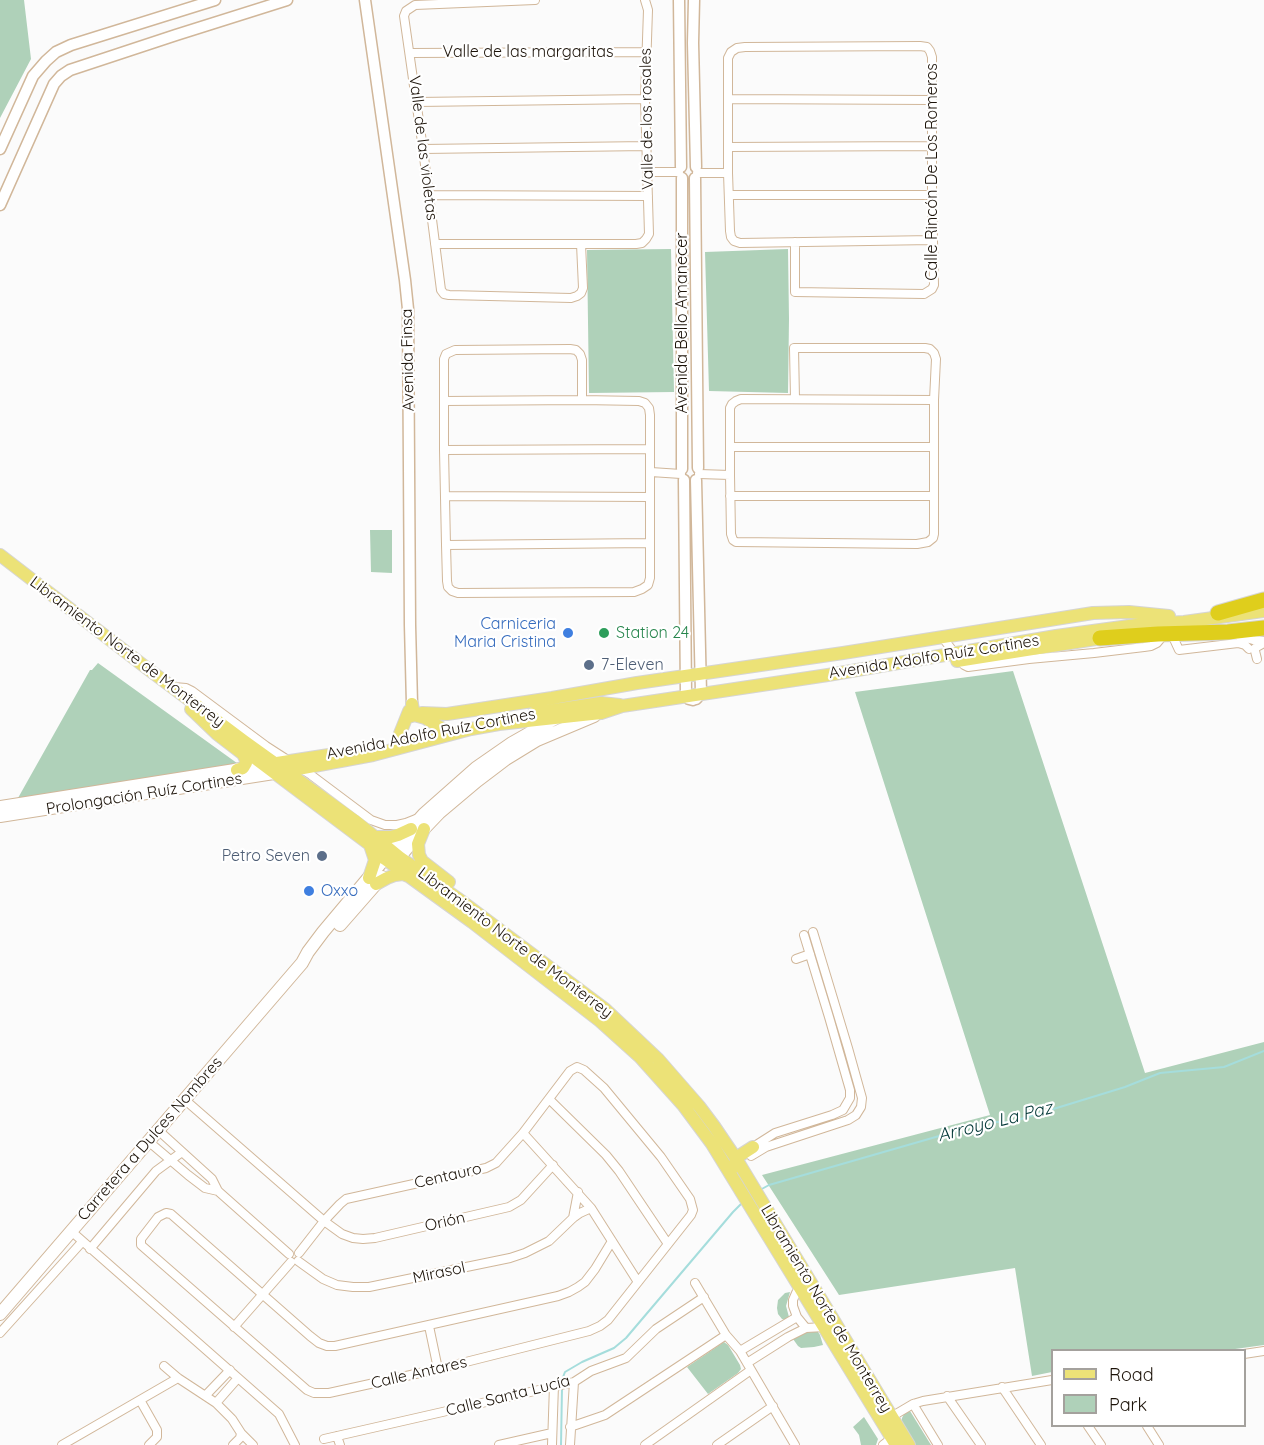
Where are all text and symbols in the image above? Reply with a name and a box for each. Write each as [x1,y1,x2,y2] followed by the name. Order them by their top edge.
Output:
[442,42,614,62] street label: Valle de las margaritas
[636,48,658,190] street label: Valle de los rosales
[922,63,942,281] street label: Calle Rincón De Los Romeros
[405,74,441,222] street label: Valle de las violetas
[672,233,692,413] street label: Avenida Bello Amanecer
[398,308,418,412] street label: Avenida Finsa
[26,572,228,732] street label: Libramiento Norte de Monterrey
[454,614,556,652] place label: Carniceria Maria Cristina
[616,623,689,643] place label: Station 24
[561,626,575,640] marker: Carniceria Maria Cristina
[597,626,611,640] marker: Station 24
[828,631,1040,683] street label: Avenida Adolfo Ruíz Cortines
[601,655,664,675] place label: 7-Eleven
[582,658,596,672] marker: 7-Eleven
[325,704,537,764] street label: Avenida Adolfo Ruíz Cortines
[45,769,243,819] street label: Prolongación Ruíz Cortines
[222,846,310,866] place label: Petro Seven
[315,849,329,863] marker: Petro Seven
[414,863,616,1023] street label: Libramiento Norte de Monterrey
[321,881,358,901] place label: Oxxo
[302,884,316,898] marker: Oxxo
[74,1053,226,1225] street label: Carretera a Dulces Nombres
[935,1097,1055,1147] water label: Arroyo La Paz
[413,1159,483,1193] street label: Centauro
[756,1202,896,1416] street label: Libramiento Norte de Monterrey
[423,1208,467,1236] street label: Orión
[411,1258,467,1288] street label: Mirasol
[1051,1349,1246,1427] legend
[369,1353,469,1393] street label: Calle Antares
[1109,1363,1154,1386] text: Road
[444,1371,572,1421] street label: Calle Santa Lucía
[1109,1393,1147,1416] text: Park

